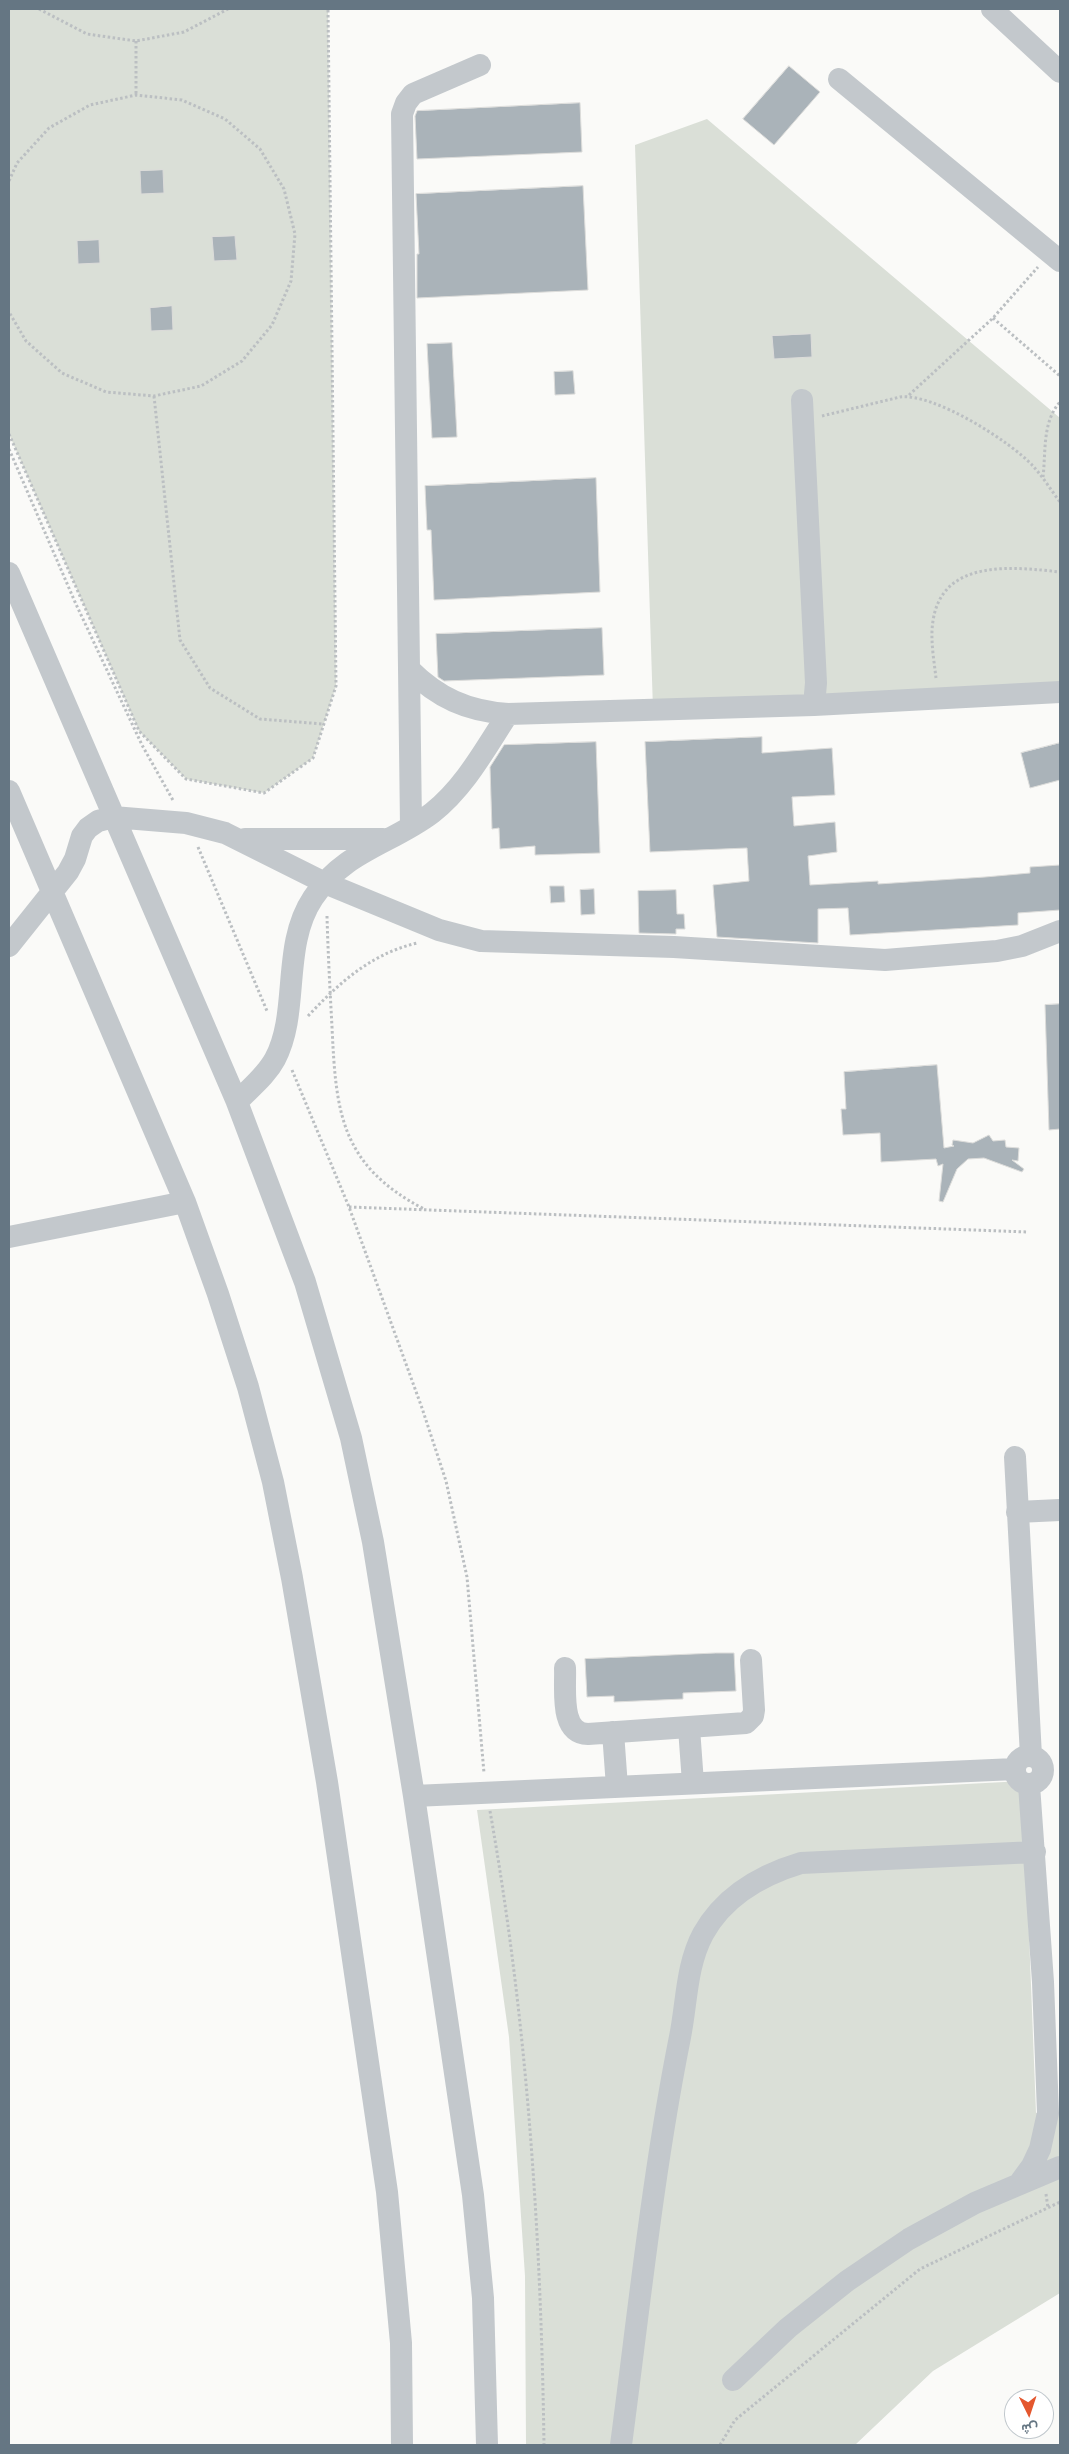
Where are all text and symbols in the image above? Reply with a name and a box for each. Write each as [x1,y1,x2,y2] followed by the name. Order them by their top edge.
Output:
[1004,2389,1054,2439] north arrow
[1021,2419,1039,2438] text: ش

